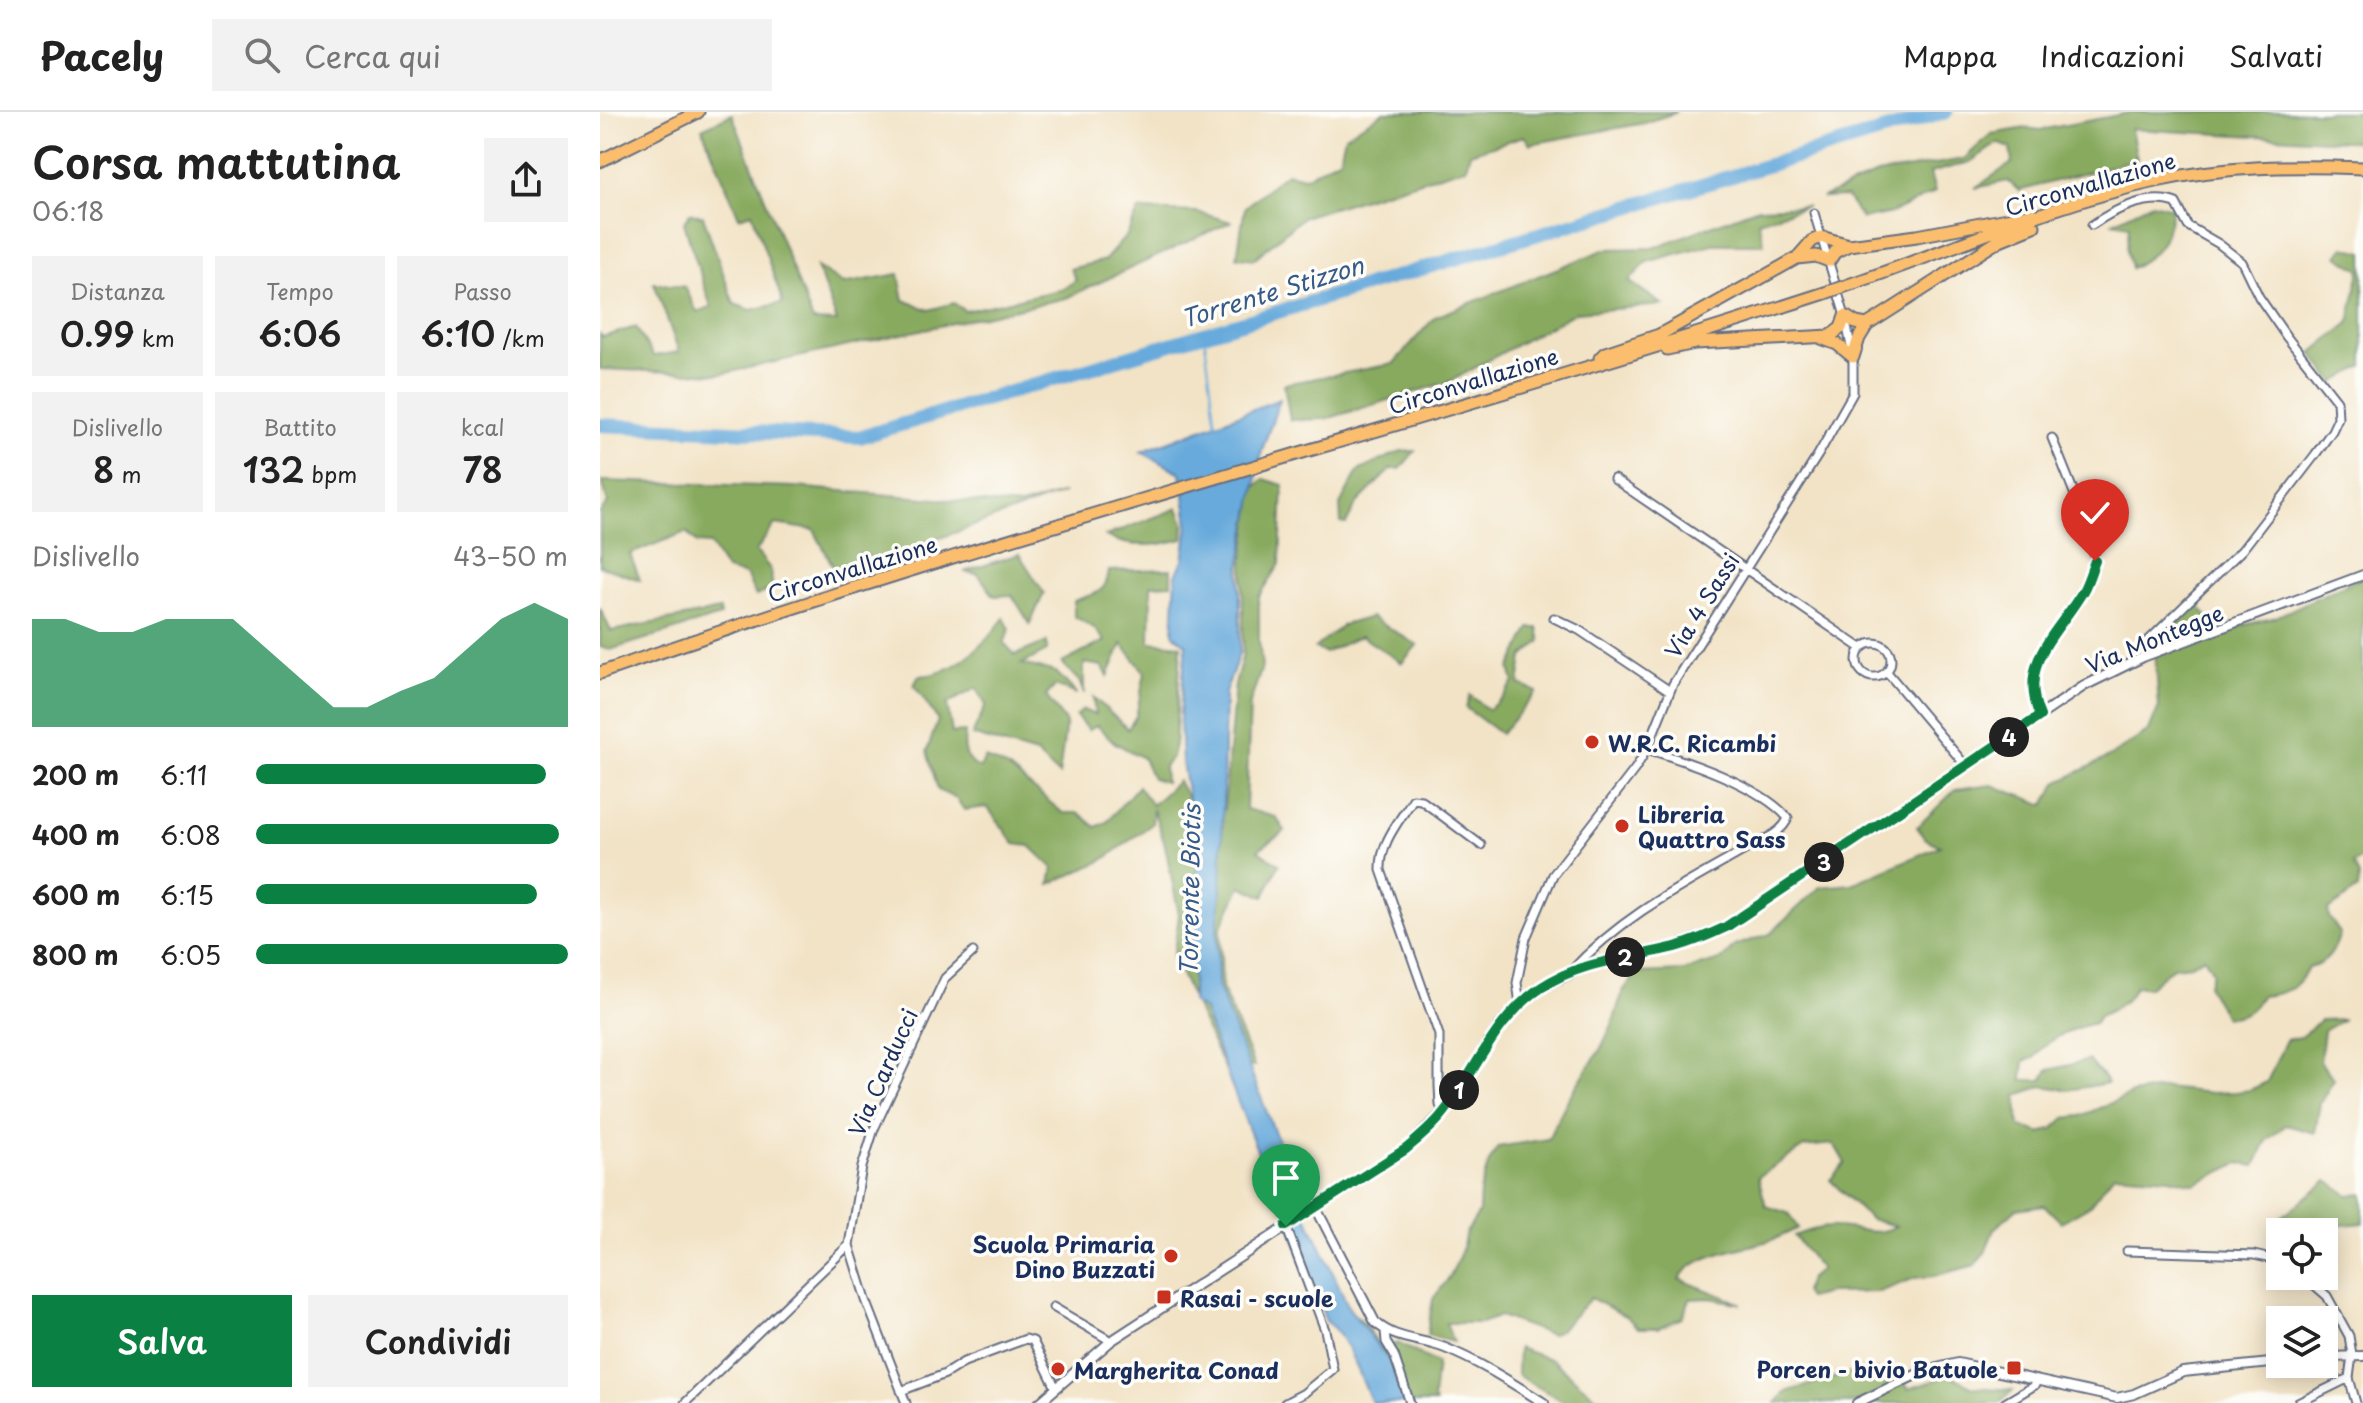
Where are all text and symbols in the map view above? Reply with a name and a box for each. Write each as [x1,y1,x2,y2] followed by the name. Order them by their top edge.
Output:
[212,19,772,91] search box
[40,27,164,84] text: Pacely
[240,33,284,77] icon: search
[304,33,441,78] text: Cerca qui
[1903,34,1997,77] text: Mappa
[2041,34,2185,77] text: Indicazioni
[2229,34,2323,77] text: Salvati
[32,128,401,194] text: Corsa mattutina
[484,138,568,222] button: share
[2001,143,2179,223] street label: Circonvallazione
[32,191,105,230] text: 06:18
[1176,246,1369,336] water label: Torrente Stizzon
[70,274,165,307] text: Distanza
[266,274,334,307] text: Tempo
[454,274,512,307] text: Passo
[60,307,135,359] text: 0.99
[259,307,341,359] text: 6:06
[421,307,495,359] text: 6:10
[135,321,175,354] text: km
[495,321,545,354] text: /km
[1384,338,1562,422] street label: Circonvallazione
[72,410,163,443] text: Dislivello
[263,410,337,443] text: Battito
[461,410,505,443] text: kcal
[93,443,114,495] text: 8
[243,443,304,495] text: 132
[463,443,503,495] text: 78
[114,457,142,490] text: m
[304,457,357,490] text: bpm
[2061,479,2129,561] pin
[2073,491,2117,535] icon: check
[763,526,941,610] street label: Circonvallazione
[32,536,140,575] text: Dislivello
[453,536,568,575] text: 43–50 m
[1656,546,1746,664] street label: Via 4 Sassi
[2080,595,2228,681] street label: Via Montegge
[1989,717,2029,757] pin: 4
[2002,720,2016,753] text: 4
[1608,726,1776,759] place label: W.R.C. Ricambi
[1583,733,1601,751] marker: W.R.C. Ricambi
[32,755,119,794] text: 200 m
[160,755,207,794] text: 6:11
[1638,797,1786,855] place label: Libreria Quattro Sass
[1170,801,1209,976] water label: Torrente Biotis
[32,815,120,854] text: 400 m
[160,815,221,854] text: 6:08
[1613,817,1631,835] marker: Libreria Quattro Sass
[1804,842,1844,882] pin: 3
[1817,845,1831,878] text: 3
[32,875,120,914] text: 600 m
[160,875,214,914] text: 6:15
[32,935,119,974] text: 800 m
[160,935,221,974] text: 6:05
[1605,937,1645,977] pin: 2
[1617,940,1633,973] text: 2
[839,1003,925,1141] street label: Via Carducci
[1439,1070,1479,1110] pin: 1
[1454,1073,1464,1106] text: 1
[1252,1144,1320,1226] pin
[1264,1156,1308,1200] icon: arrive
[2266,1218,2338,1378] map controls
[2266,1218,2338,1290] button: locate
[973,1227,1156,1285] place label: Scuola Primaria Dino Buzzati
[1162,1247,1180,1265] marker: Scuola Primaria Dino Buzzati
[1180,1281,1334,1314] place label: Rasai - scuole
[1155,1288,1173,1306] marker: Rasai - scuole
[32,1295,292,1387] button: Salva
[308,1295,568,1387] button: Condividi
[2266,1306,2338,1378] button: layers
[1756,1352,1998,1385] place label: Porcen - bivio Batuole
[1074,1353,1279,1386] place label: Margherita Conad
[2005,1359,2023,1377] marker: Porcen - bivio Batuole
[1049,1360,1067,1378] marker: Margherita Conad

